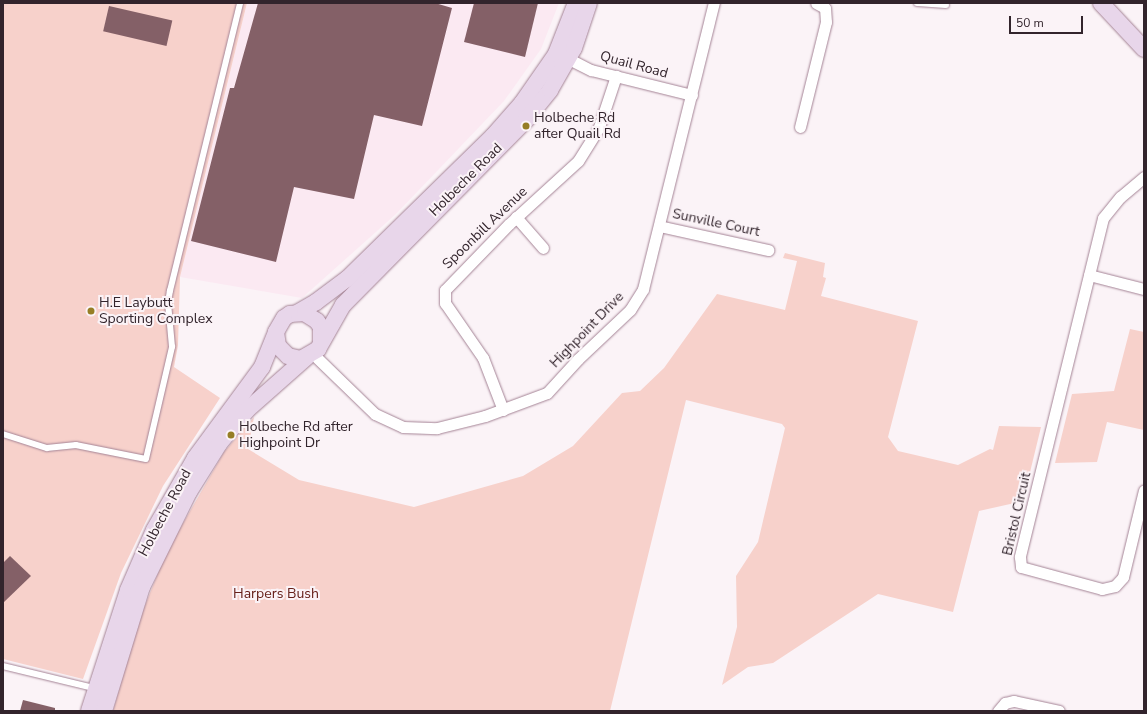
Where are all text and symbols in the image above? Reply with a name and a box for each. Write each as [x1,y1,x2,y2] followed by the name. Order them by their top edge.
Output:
[1011,8,1085,34] scale bar
[1016,15,1044,31] text: 50 m
[598,48,670,82] street label: Quail Road
[534,110,621,142] place label: Holbeche Rd after Quail Rd
[521,121,531,131] marker: Holbeche Rd after Quail Rd
[426,140,506,220] street label: Holbeche Road
[439,183,531,273] street label: Spoonbill Avenue
[671,206,761,240] street label: Sunville Court
[547,289,627,371] street label: Highpoint Drive
[99,295,213,328] place label: H.E Laybutt Sporting Complex
[86,306,96,316] marker: H.E Laybutt Sporting Complex
[239,419,353,452] place label: Holbeche Rd after Highpoint Dr
[226,430,236,440] marker: Holbeche Rd after Highpoint Dr
[135,467,195,559] street label: Holbeche Road
[999,471,1035,557] street label: Bristol Circuit
[233,586,319,602] park label: Harpers Bush

